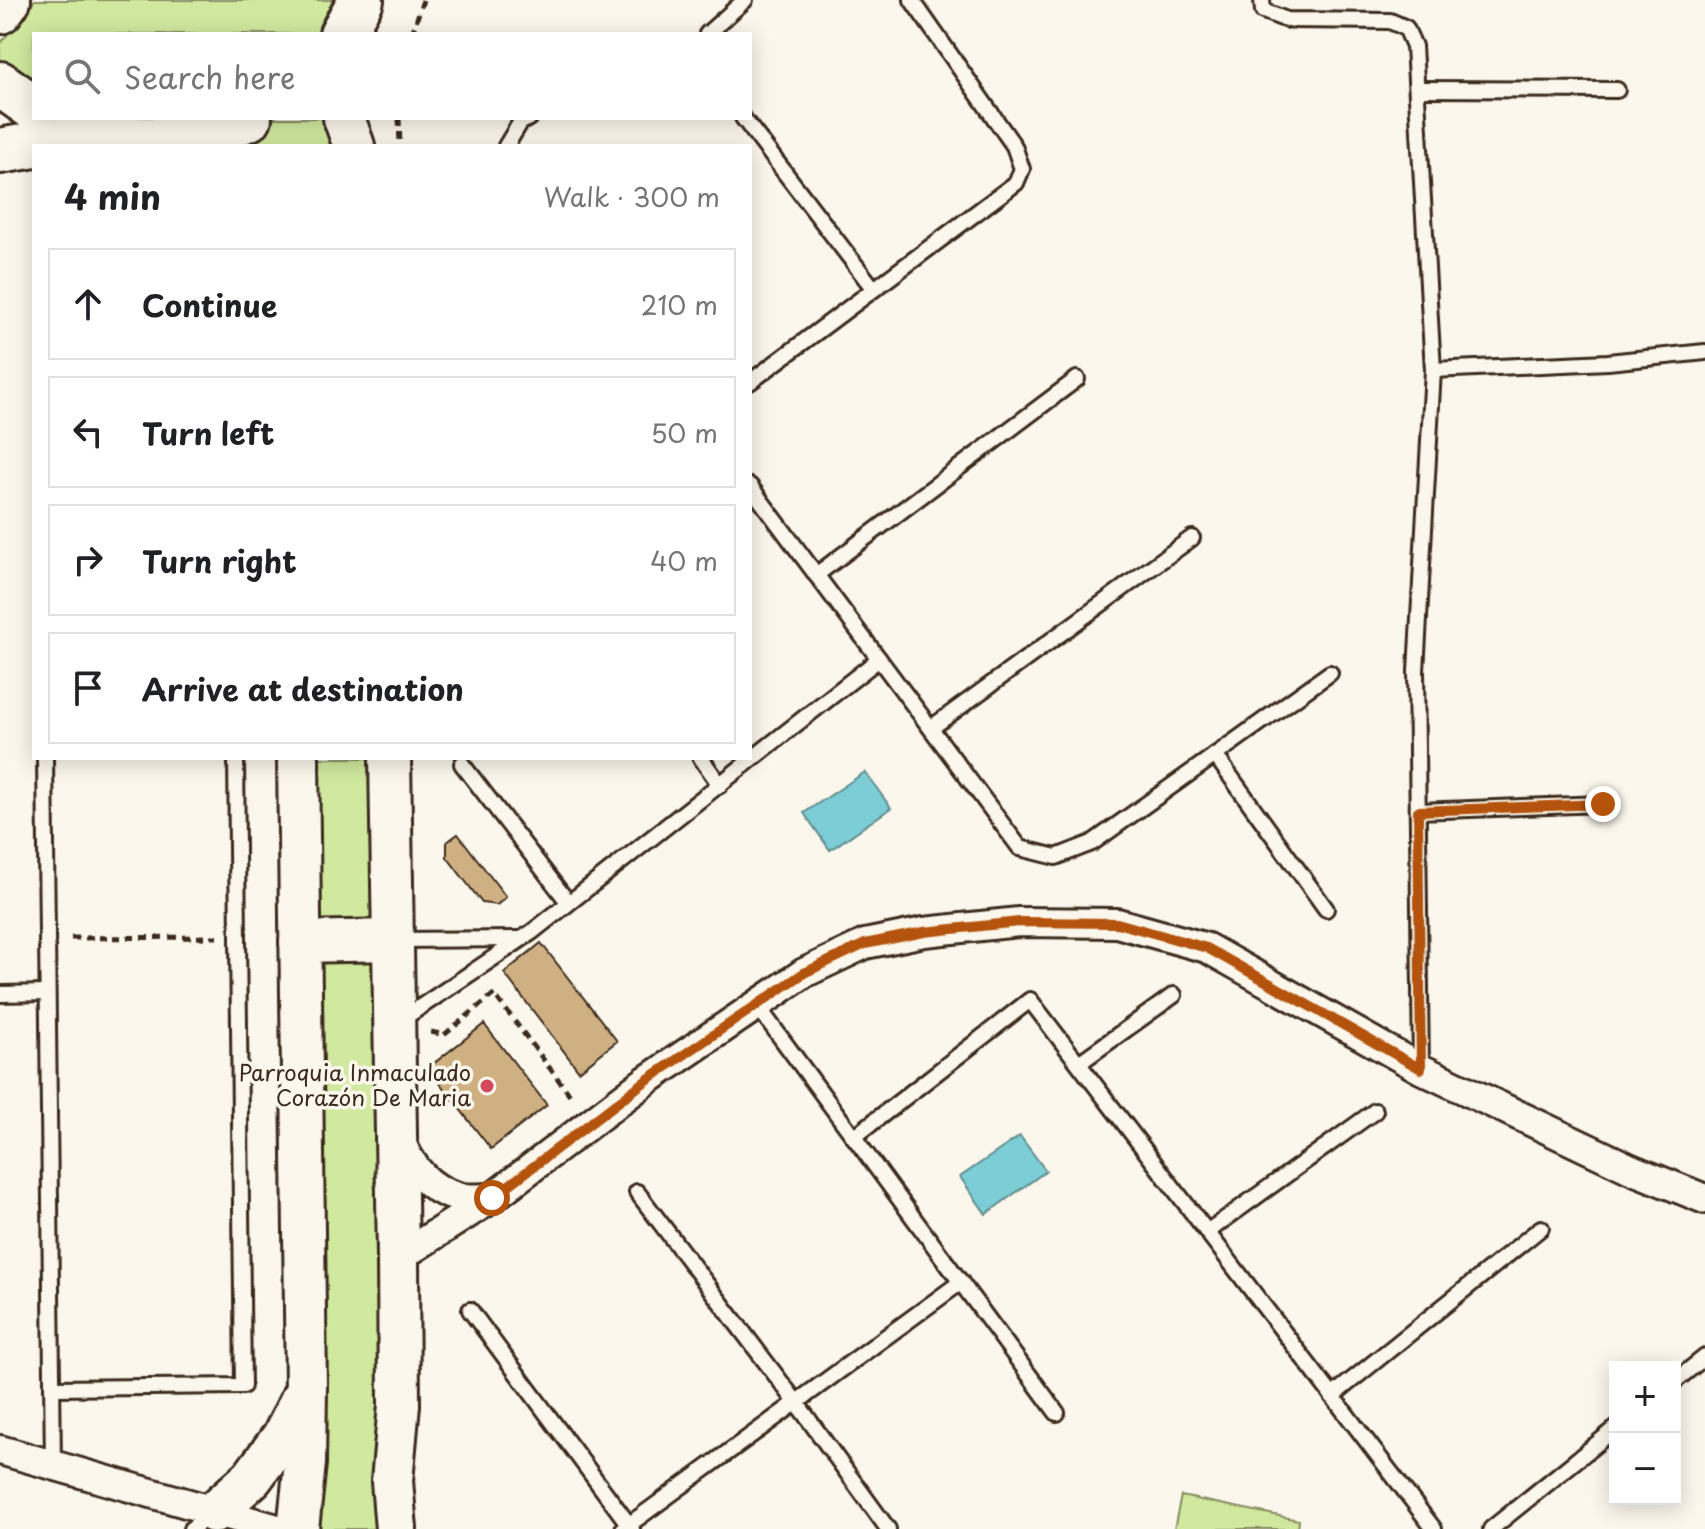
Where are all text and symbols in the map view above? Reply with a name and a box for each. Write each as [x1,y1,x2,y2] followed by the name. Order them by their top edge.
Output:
[32,32,752,120] search box
[60,54,104,98] icon: search
[124,54,296,99] text: Search here
[64,170,161,222] text: 4 min
[544,177,720,216] text: Walk · 300 m
[66,282,110,326] icon: ahead
[142,282,277,327] text: Continue
[641,285,718,324] text: 210 m
[66,410,110,454] icon: left
[142,410,274,455] text: Turn left
[651,413,718,452] text: 50 m
[66,538,110,582] icon: right
[142,538,297,583] text: Turn right
[650,541,718,580] text: 40 m
[66,666,110,710] icon: arrive
[142,666,464,711] text: Arrive at destination
[1585,786,1621,822] route end
[239,1055,471,1113] place label: Parroquia Inmaculado Corazón De Maria
[478,1077,496,1095] marker: Parroquia Inmaculado Corazón De Maria
[474,1180,510,1216] route start
[1609,1361,1681,1505] map controls
[1609,1361,1681,1433] button: +
[1609,1433,1681,1505] button: −

